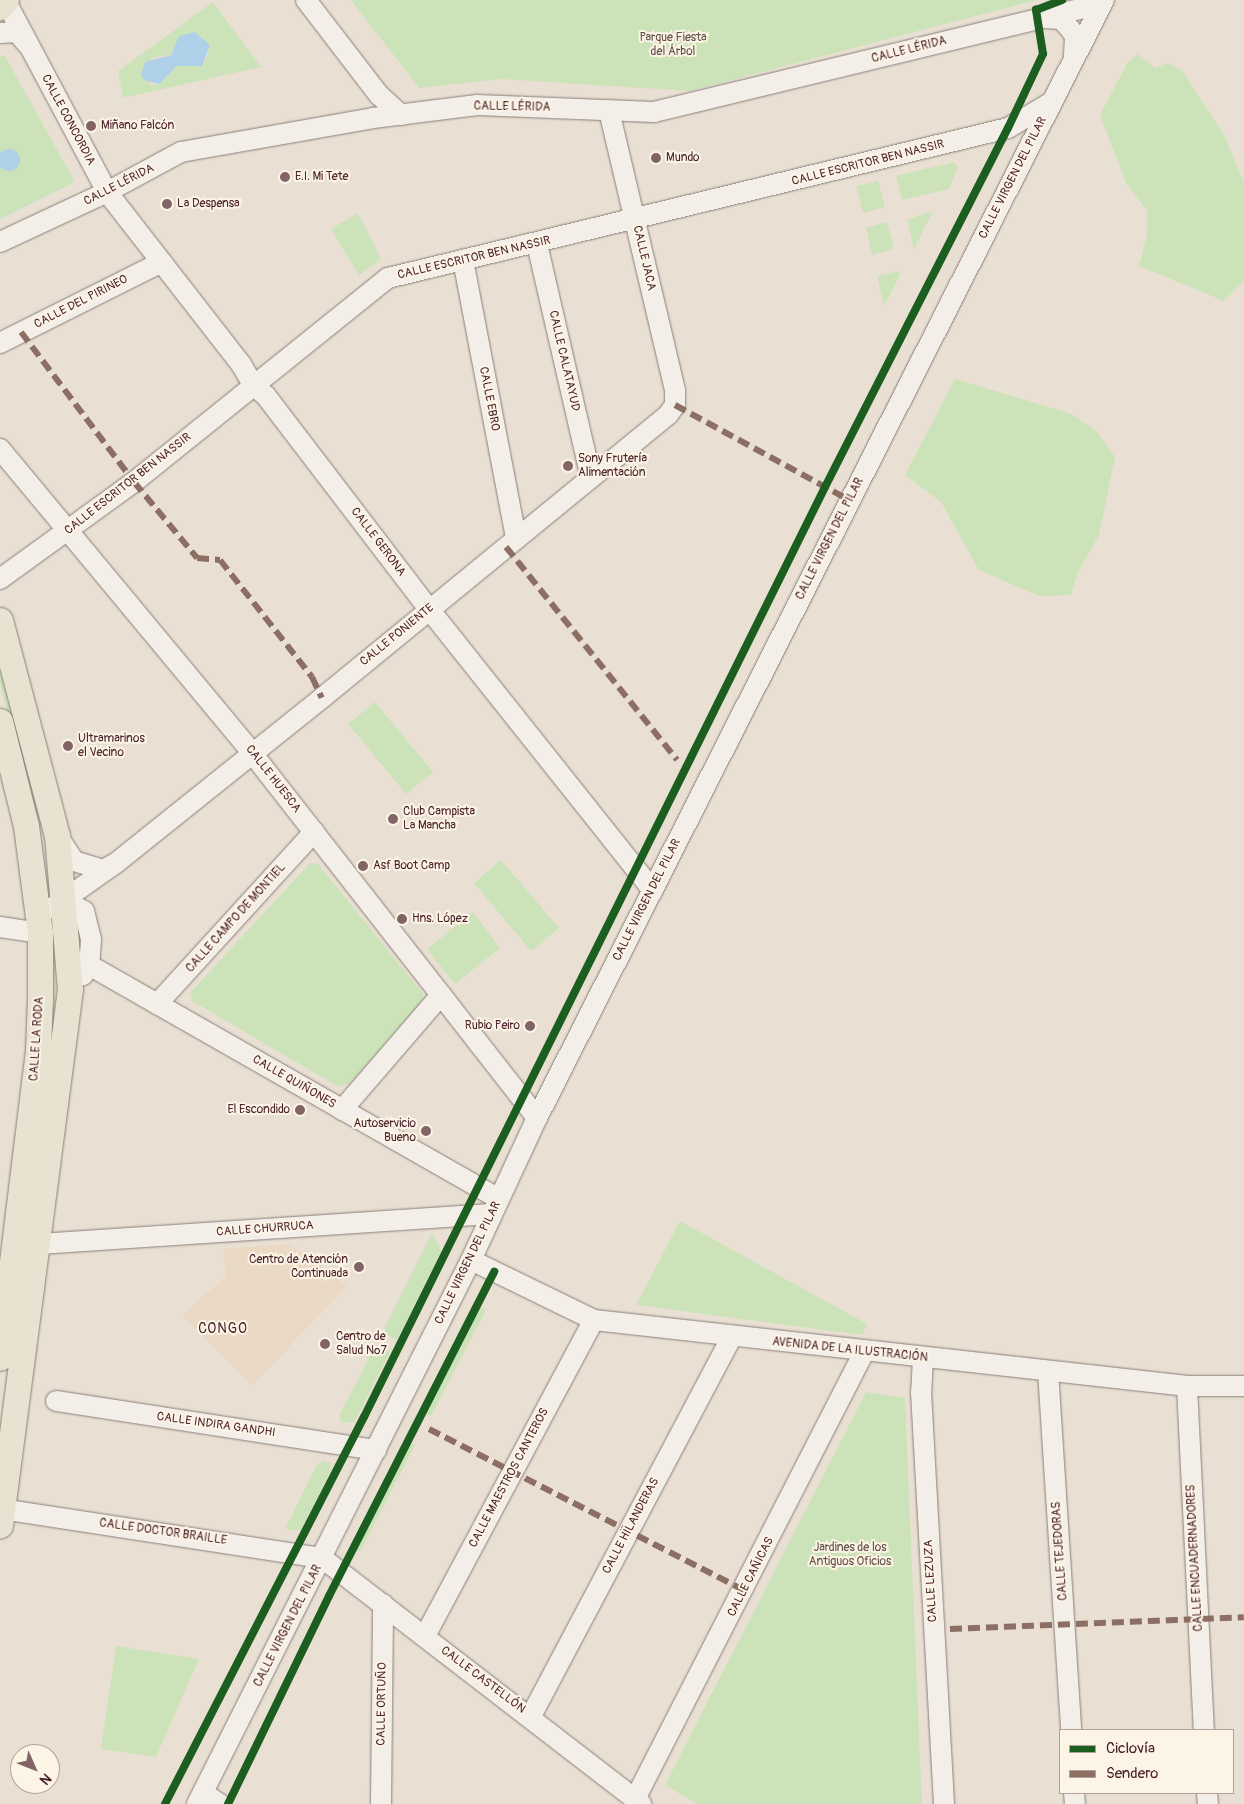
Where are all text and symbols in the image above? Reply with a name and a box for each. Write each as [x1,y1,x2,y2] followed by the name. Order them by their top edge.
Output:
[639,31,707,59] park label: Parque Fiesta del Árbol
[870,34,948,66] street label: CALLE LÉRIDA
[38,72,98,168] street label: CALLE CONCORDIA
[474,99,550,115] street label: CALLE LÉRIDA
[976,115,1050,241] street label: CALLE VIRGEN DEL PILAR
[101,119,174,133] place label: Miñano Falcón
[85,120,97,132] marker: Miñano Falcón
[790,137,946,189] street label: CALLE ESCRITOR BEN NASSIR
[666,151,700,165] place label: Mundo
[650,152,662,164] marker: Mundo
[82,161,156,209] street label: CALLE LÉRIDA
[295,170,348,184] place label: E.I. Mi Tete
[279,171,291,183] marker: E.I. Mi Tete
[177,197,240,211] place label: La Despensa
[161,198,173,210] marker: La Despensa
[630,224,658,292] street label: CALLE JACA
[396,233,552,283] street label: CALLE ESCRITOR BEN NASSIR
[32,272,130,332] street label: CALLE DEL PIRINEO
[545,309,583,413] street label: CALLE CALATAYUD
[476,366,502,432] street label: CALLE EBRO
[62,430,194,538] street label: CALLE ESCRITOR BEN NASSIR
[578,452,647,480] place label: Sony Frutería Alimentación
[562,460,574,472] marker: Sony Frutería Alimentación
[793,476,867,602] street label: CALLE VIRGEN DEL PILAR
[348,505,408,579] street label: CALLE GERONA
[357,601,437,669] street label: CALLE PONIENTE
[78,732,145,760] place label: Ultramarinos el Vecino
[62,740,74,752] marker: Ultramarinos el Vecino
[242,742,304,816] street label: CALLE HUESCA
[403,805,475,833] place label: Club Campista La Mancha
[387,813,399,825] marker: Club Campista La Mancha
[610,837,684,963] street label: CALLE VIRGEN DEL PILAR
[373,859,450,873] place label: Asf Boot Camp
[183,860,289,976] street label: CALLE CAMPO DE MONTIEL
[357,860,369,872] marker: Asf Boot Camp
[412,912,468,926] place label: Hns. López
[396,913,408,925] marker: Hns. López
[27,996,47,1082] street label: CALLE LA RODA
[465,1019,520,1033] place label: Rubio Peiro
[524,1020,536,1032] marker: Rubio Peiro
[250,1052,338,1112] street label: CALLE QUIÑONES
[227,1103,290,1117] place label: El Escondido
[294,1104,306,1116] marker: El Escondido
[354,1117,416,1145] place label: Autoservicio Bueno
[420,1125,432,1137] marker: Autoservicio Bueno
[432,1199,504,1327] street label: CALLE VIRGEN DEL PILAR
[216,1218,314,1240] street label: CALLE CHURRUCA
[249,1253,348,1281] place label: Centro de Atención Continuada
[352,1260,366,1274] marker: Centro de Atención Continuada
[198,1321,248,1337] district label: CONGO
[336,1330,387,1358] place label: Centro de Salud Nº7
[772,1335,928,1365] street label: AVENIDA DE LA ILUSTRACIÓN
[318,1337,332,1351] marker: Centro de Salud Nº7
[466,1406,552,1550] street label: CALLE MAESTROS CANTEROS
[156,1410,276,1440] street label: CALLE INDIRA GANDHI
[600,1476,662,1576] street label: CALLE HILANDERAS
[1184,1484,1206,1632] street label: CALLE ENCUADERNADORES
[1049,1501,1071,1601] street label: CALLE TEJEDORAS
[98,1516,228,1548] street label: CALLE DOCTOR BRAILLE
[725,1535,777,1619] street label: CALLE CAÑICAS
[922,1539,940,1623] street label: CALLE LEZUZA
[809,1541,891,1569] park label: Jardines de los Antiguos Oficios
[251,1563,325,1689] street label: CALLE VIRGEN DEL PILAR
[438,1643,528,1717] street label: CALLE CASTELLÓN
[374,1662,390,1746] street label: CALLE ORTUÑO
[1059,1729,1234,1794] legend
[1106,1739,1155,1758] text: Ciclovía
[10,1744,60,1794] north arrow
[1106,1764,1158,1783] text: Sendero
[36,1770,55,1788] text: N

